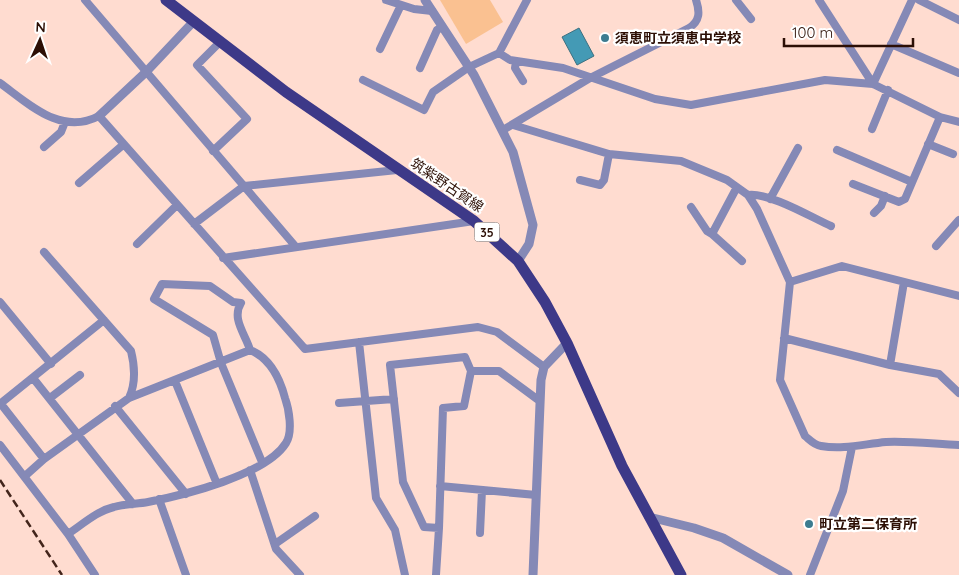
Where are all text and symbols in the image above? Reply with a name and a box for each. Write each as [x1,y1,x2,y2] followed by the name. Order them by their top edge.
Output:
[15,15,65,65] north arrow
[784,15,913,47] scale bar
[35,18,46,36] text: N
[792,23,833,42] text: 100 m
[615,29,741,47] place label: 須恵町立須恵中学校
[599,32,611,44] marker: 須恵町立須恵中学校
[407,154,487,216] street label: 筑紫野古賀線
[474,222,500,242] road number: 35
[819,515,917,533] place label: 町立第二保育所
[803,518,815,530] marker: 町立第二保育所

